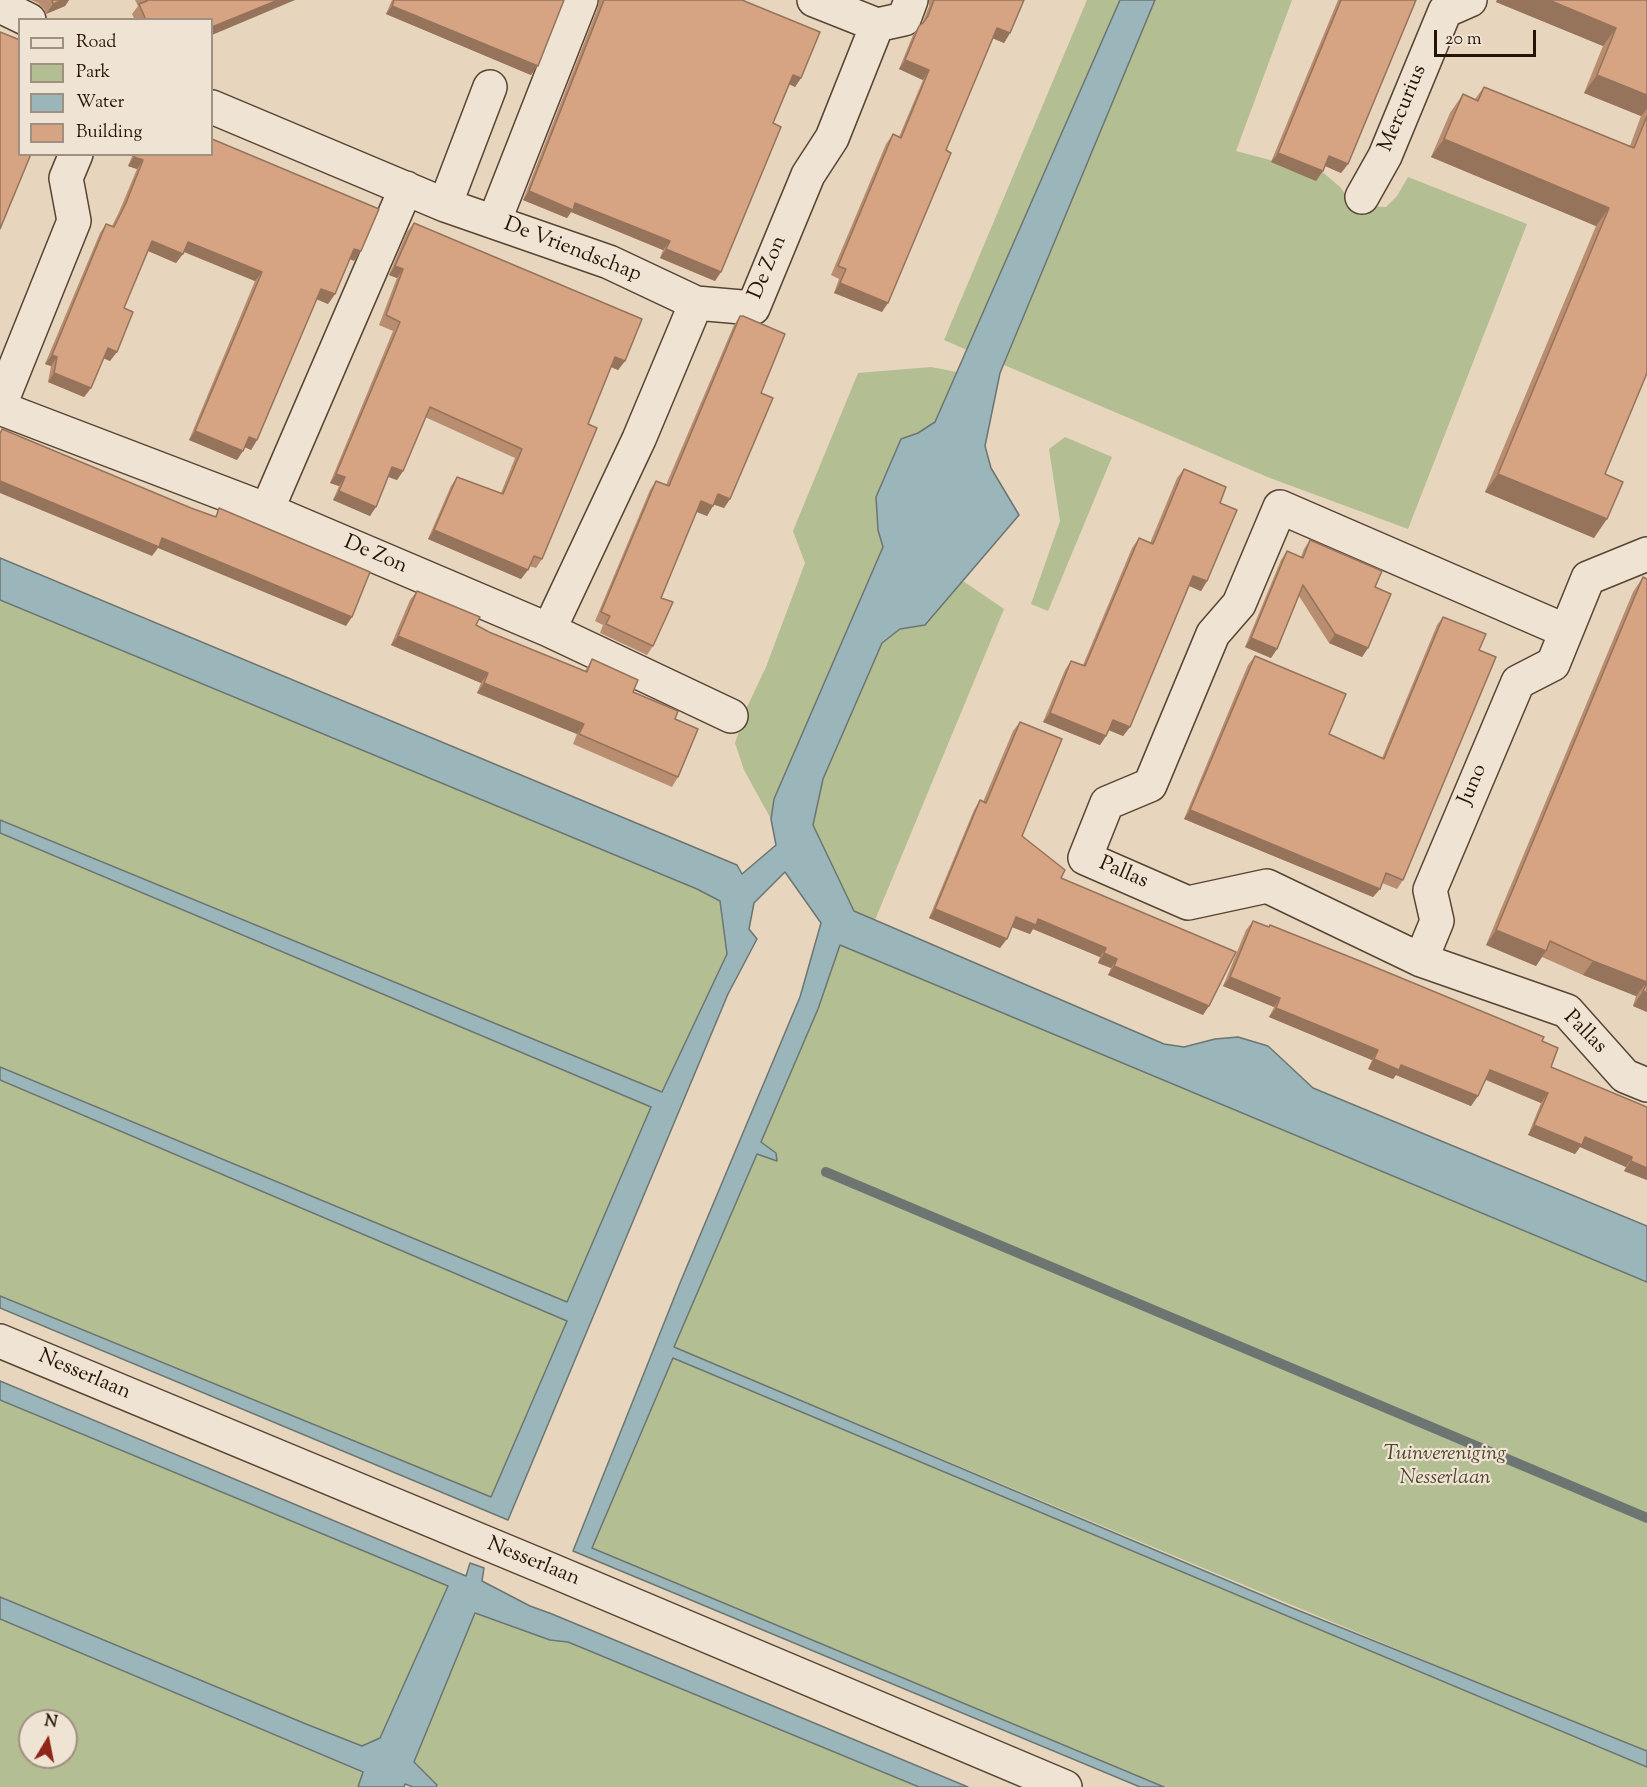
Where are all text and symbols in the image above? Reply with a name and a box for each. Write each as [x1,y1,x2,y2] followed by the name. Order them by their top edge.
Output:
[18,18,213,156] legend
[1437,18,1539,56] scale bar
[1445,27,1482,53] text: 20 m
[76,30,116,56] text: Road
[76,60,110,86] text: Park
[1374,62,1434,156] street label: Mercurius
[76,90,124,116] text: Water
[76,120,142,146] text: Building
[500,213,644,289] street label: De Vriendschap
[744,232,794,304] street label: De Zon
[339,531,411,581] street label: De Zon
[1454,761,1494,809] street label: Juno
[1095,852,1151,896] street label: Pallas
[1557,1006,1611,1060] street label: Pallas
[34,1345,134,1407] street label: Nesserlaan
[1384,1442,1506,1492] park label: Tuinvereniging Nesserlaan
[483,1533,583,1593] street label: Nesserlaan
[18,1709,78,1769] north arrow
[43,1710,59,1735] text: N

